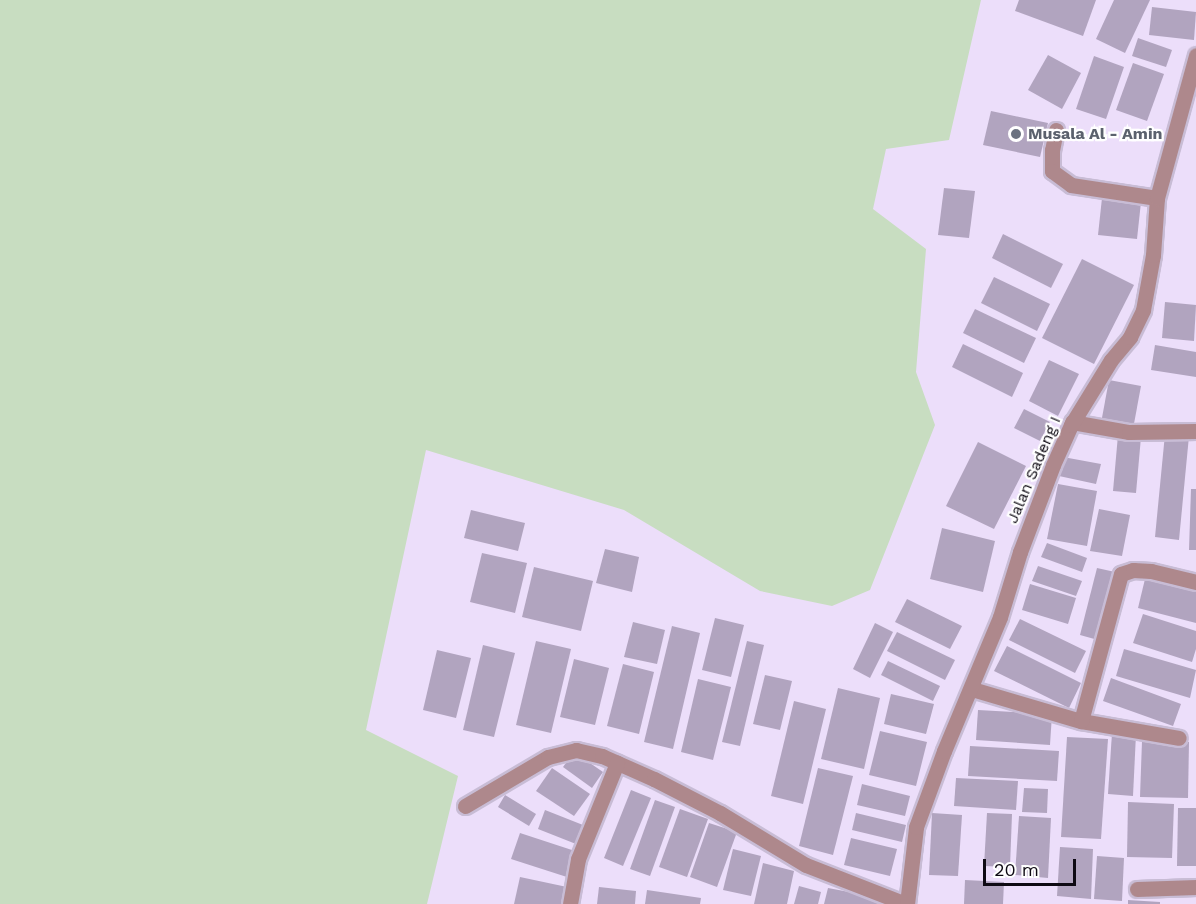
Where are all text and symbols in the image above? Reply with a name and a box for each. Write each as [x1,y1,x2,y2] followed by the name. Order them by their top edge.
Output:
[1028,124,1164,144] place label: Musala Al - Amin
[1009,127,1023,141] marker: Musala Al - Amin
[1003,414,1065,526] street label: Jalan Sadeng I
[986,847,1079,885] scale bar
[994,859,1039,880] text: 20 m

